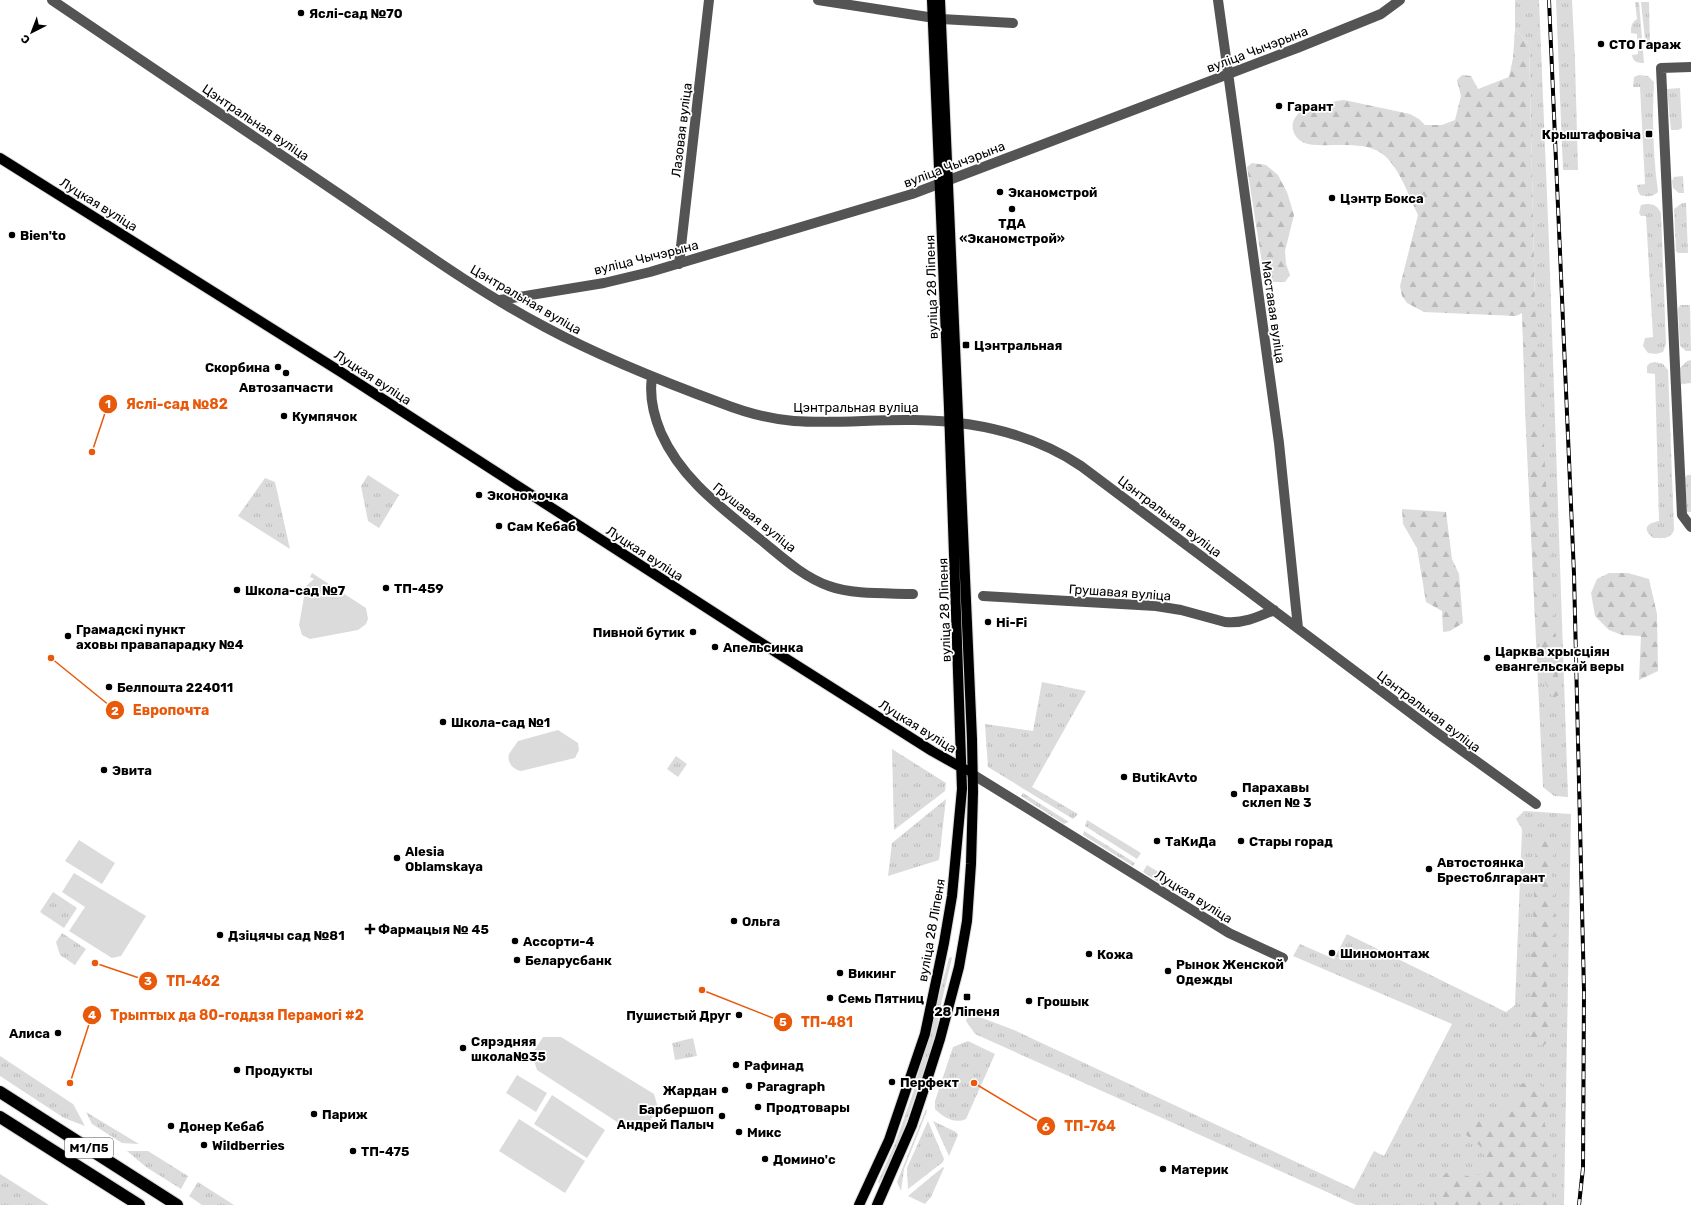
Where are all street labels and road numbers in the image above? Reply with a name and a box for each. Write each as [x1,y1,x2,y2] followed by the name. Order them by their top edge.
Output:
[1204,23,1310,76] street label: вуліца Чычэрына
[199,81,312,164] street label: Цэнтральная вуліца
[668,82,695,178] street label: Лазовая вуліца
[901,138,1007,191] street label: вуліца Чычэрына
[57,175,140,234] street label: Луцкая вуліца
[922,235,941,339] street label: вуліца 28 Ліпеня
[592,237,700,278] street label: вуліца Чычэрына
[1259,260,1288,364] street label: Маставая вуліца
[468,262,584,337] street label: Цэнтральная вуліца
[331,347,414,408] street label: Луцкая вуліца
[793,400,919,415] street label: Цэнтральная вуліца
[1115,473,1224,560] street label: Цэнтральная вуліца
[710,479,799,555] street label: Грушавая вуліца
[603,523,686,584] street label: Луцкая вуліца
[935,558,954,662] street label: вуліца 28 Ліпеня
[1068,581,1172,604] street label: Грушавая вуліца
[1374,668,1483,755] street label: Цэнтральная вуліца
[876,697,959,756] street label: Луцкая вуліца
[1152,867,1235,926] street label: Луцкая вуліца
[915,877,948,983] street label: вуліца 28 Ліпеня
[65,1138,113,1158] road number: М1/П5

